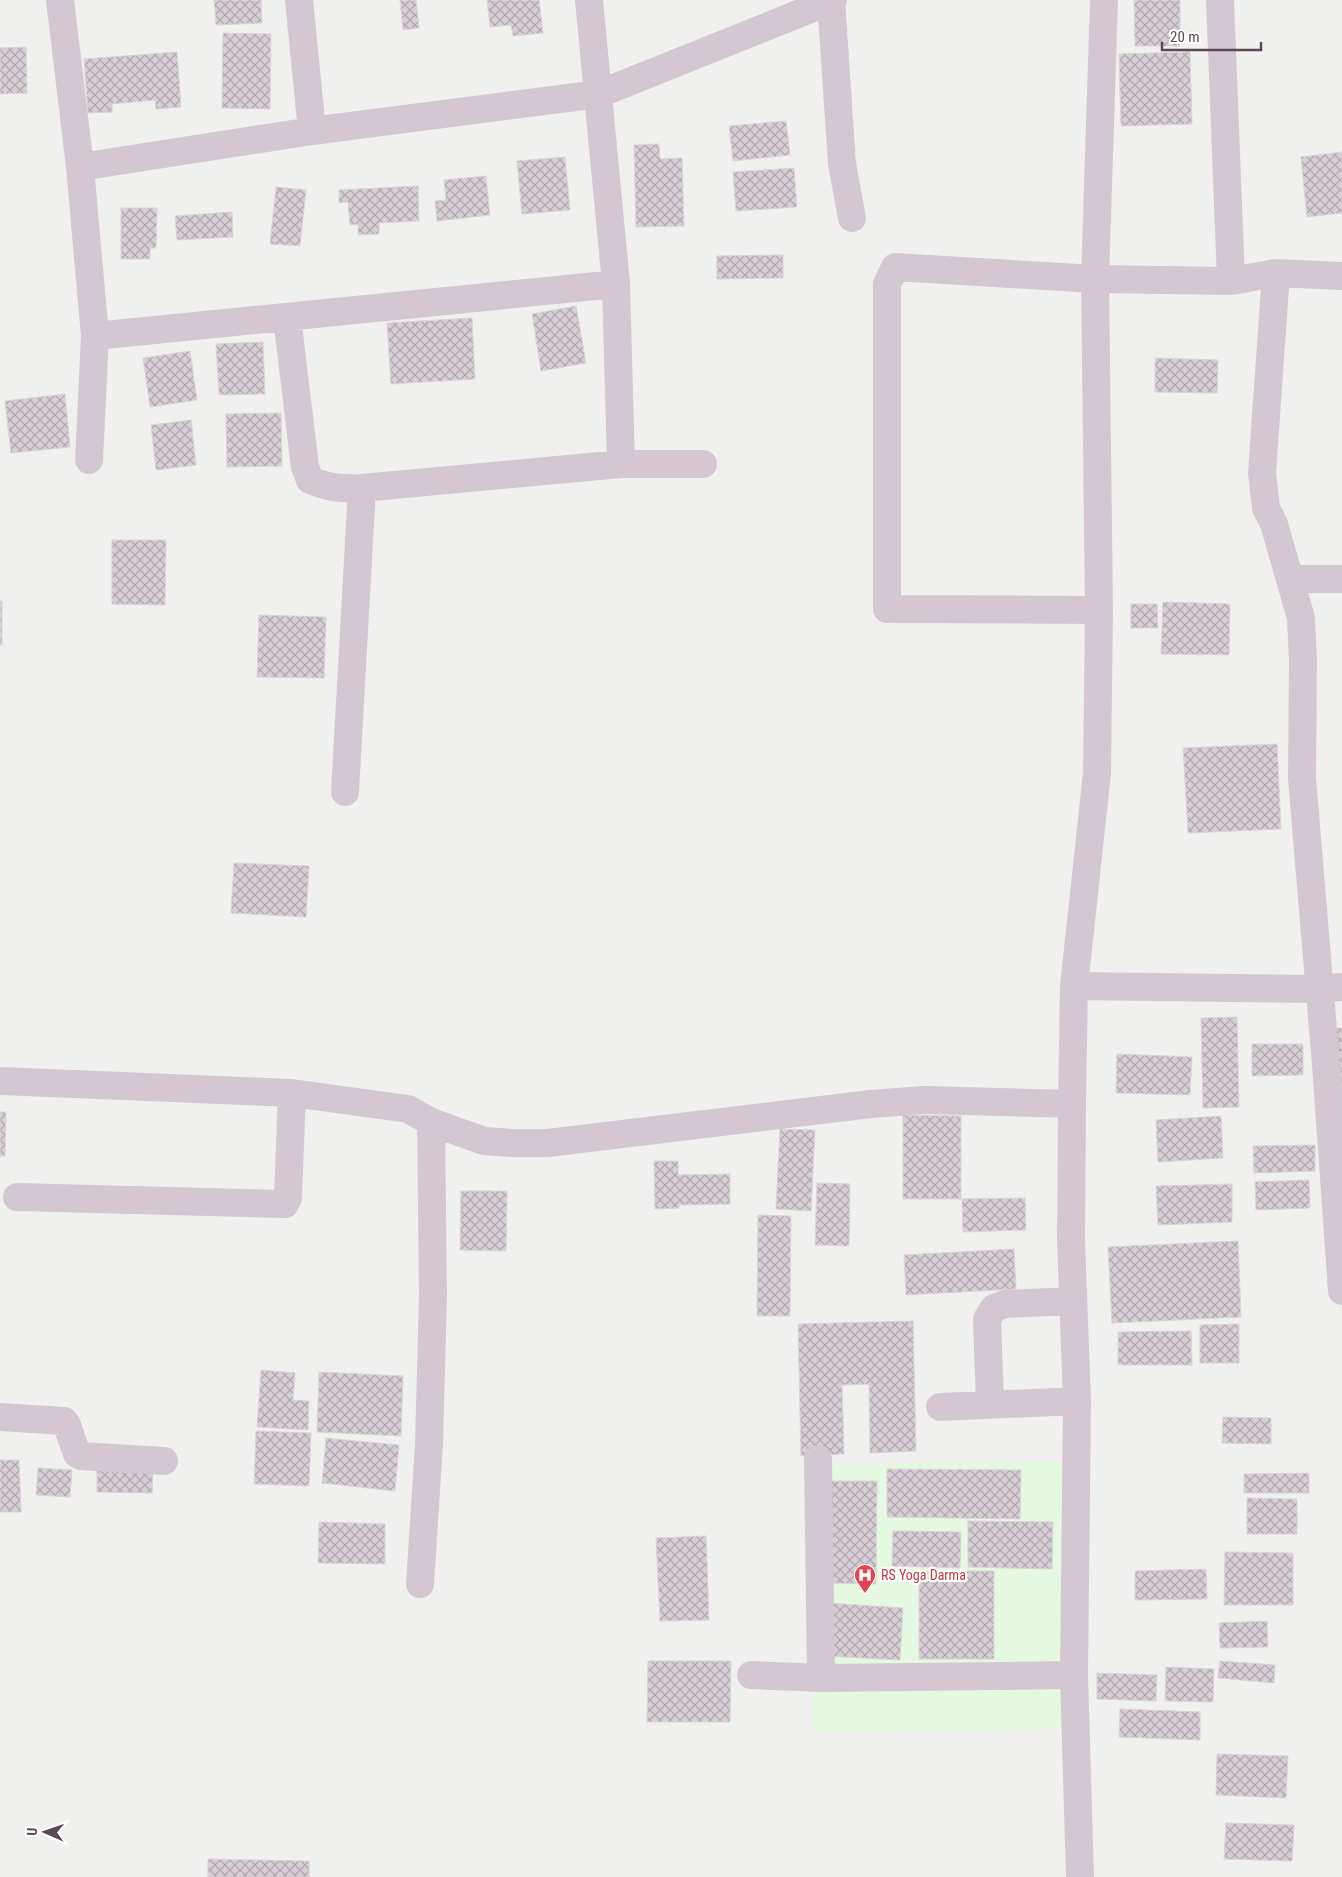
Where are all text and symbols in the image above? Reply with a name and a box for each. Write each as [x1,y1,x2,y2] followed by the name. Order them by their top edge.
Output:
[1162,20,1261,52] scale bar
[1170,28,1200,46] text: 20 m
[853,1563,877,1594] hospital icon: RS Yoga Darma
[881,1567,966,1583] place label: RS Yoga Darma
[20,1807,70,1857] north arrow
[24,1827,40,1836] text: U

